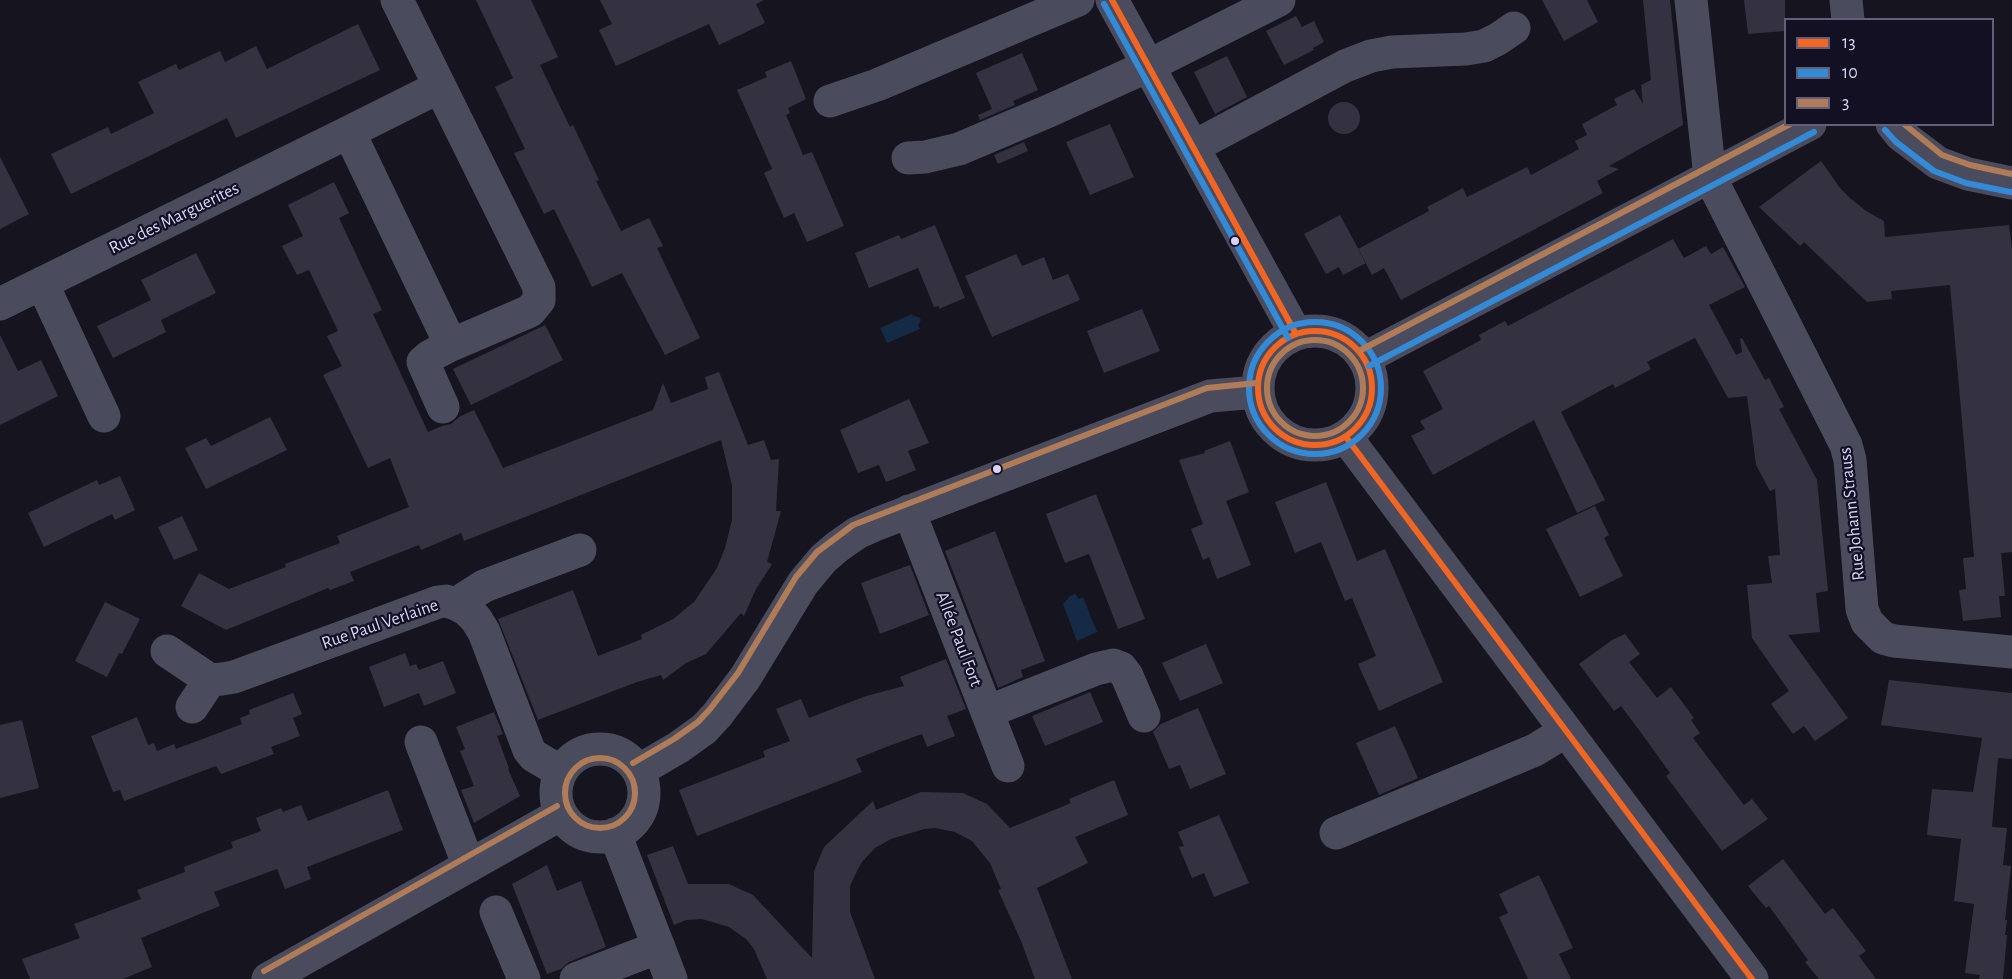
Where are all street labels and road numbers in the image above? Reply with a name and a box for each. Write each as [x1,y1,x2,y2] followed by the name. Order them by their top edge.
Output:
[105,177,243,259] street label: Rue des Marguerites
[1834,446,1870,582] street label: Rue Johann Strauss
[931,588,987,690] street label: Allée Paul Fort
[319,594,441,654] street label: Rue Paul Verlaine

